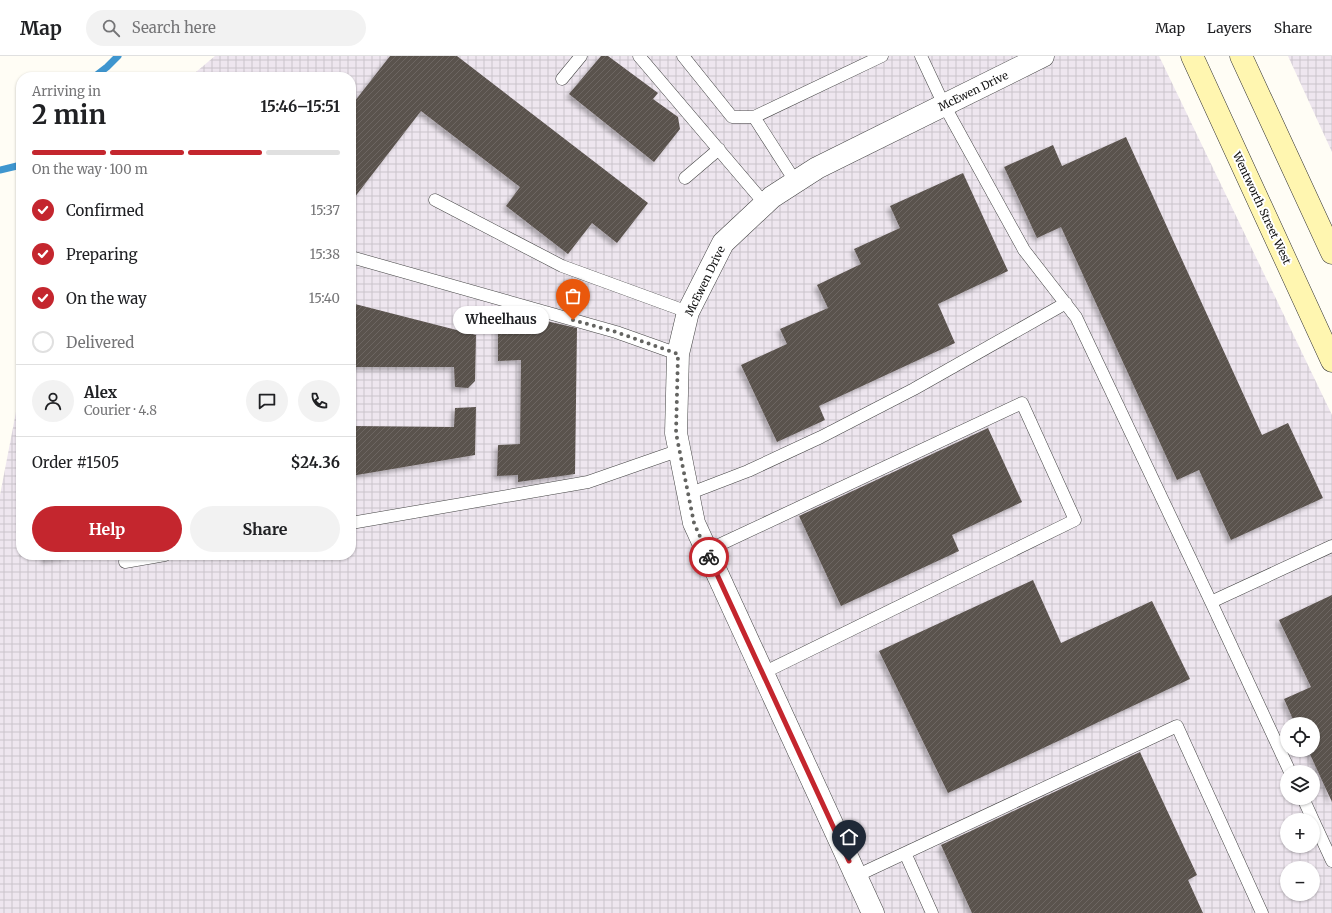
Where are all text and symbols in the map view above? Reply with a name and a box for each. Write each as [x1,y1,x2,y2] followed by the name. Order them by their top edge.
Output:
[86,10,366,46] search box
[20,16,62,40] text: Map
[100,17,122,39] icon: search
[132,18,216,37] text: Search here
[1155,19,1185,37] text: Map
[1207,19,1252,37] text: Layers
[1274,19,1312,37] text: Share
[936,68,1011,114] street label: McEwen Drive
[32,83,101,100] text: Arriving in
[261,97,340,116] text: 15:46–15:51
[32,98,106,131] text: 2 min
[1229,149,1295,267] street label: Wentworth Street West
[32,161,148,178] text: On the way · 100 m
[32,199,54,221] icon: check
[66,201,144,220] text: Confirmed
[310,202,340,219] text: 15:37
[32,243,54,265] icon: check
[682,243,728,318] street label: McEwen Drive
[66,245,138,264] text: Preparing
[310,246,340,263] text: 15:38
[556,279,590,320] pin
[562,285,584,307] icon: bag
[32,287,54,309] icon: check
[66,289,147,308] text: On the way
[309,290,340,307] text: 15:40
[453,306,549,334] callout: Wheelhaus
[465,311,537,328] text: Wheelhaus
[66,333,134,352] text: Delivered
[32,380,74,422] button: person
[246,380,288,422] button: chat
[298,380,340,422] button: phone
[84,383,117,402] text: Alex
[84,402,157,419] text: Courier · 4.8
[32,453,119,472] text: Order #1505
[291,453,340,472] text: $24.36
[32,506,182,552] button: Help
[190,506,340,552] button: Share
[689,537,729,577] courier
[698,546,720,568] icon: bike
[1280,717,1320,901] map controls
[1280,717,1320,757] button: locate
[1280,765,1320,805] button: layers
[1280,813,1320,853] button: +
[832,820,866,861] pin
[838,826,860,848] icon: home
[1280,861,1320,901] button: −

